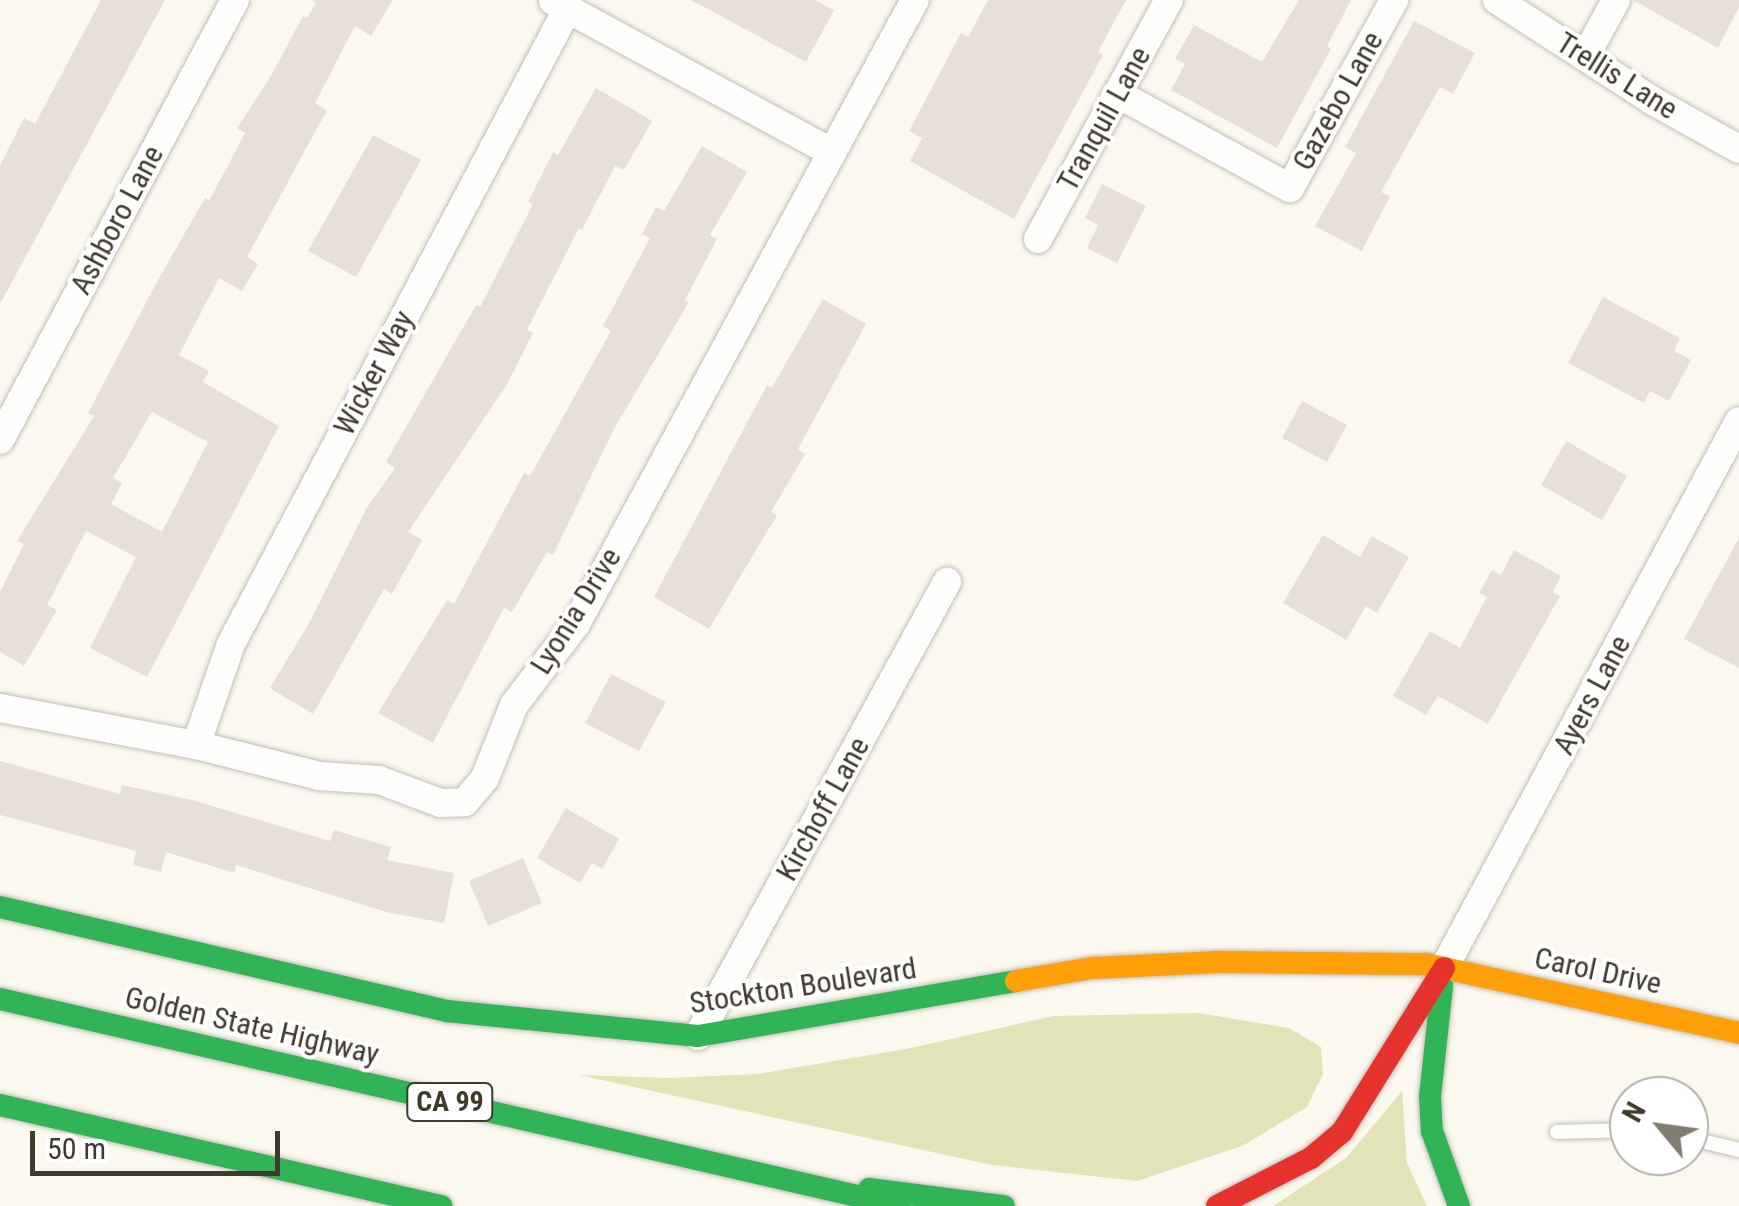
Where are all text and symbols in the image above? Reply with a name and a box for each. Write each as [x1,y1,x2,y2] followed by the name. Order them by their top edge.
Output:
[1285,25,1391,177] street label: Gazebo Lane
[1550,25,1684,127] street label: Trellis Lane
[1050,41,1158,197] street label: Tranquil Lane
[63,139,171,301] street label: Ashboro Lane
[326,305,422,441] street label: Wicker Way
[523,541,629,681] street label: Lyonia Drive
[1546,629,1638,761] street label: Ayers Lane
[769,731,877,887] street label: Kirchoff Lane
[1531,940,1665,1002] street label: Carol Drive
[687,950,919,1022] street label: Stockton Boulevard
[121,979,383,1073] street label: Golden State Highway
[1609,1076,1709,1176] north arrow
[405,1079,495,1125] road number: CA 99
[1615,1097,1653,1128] text: N
[35,1111,285,1173] scale bar
[47,1131,106,1166] text: 50 m

